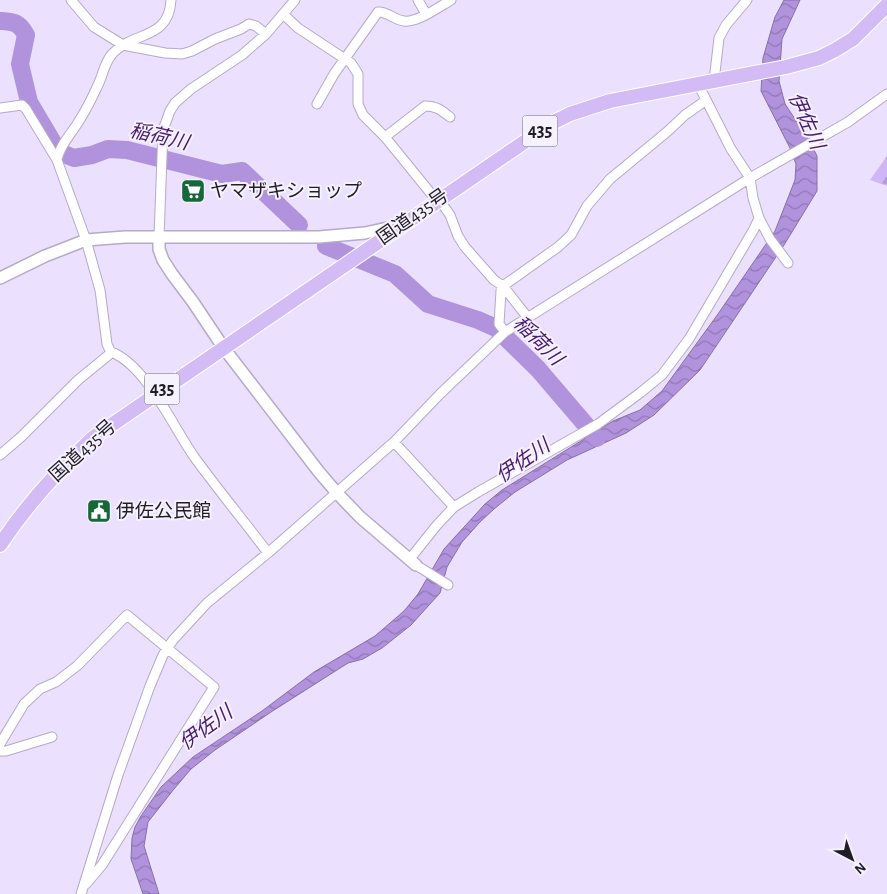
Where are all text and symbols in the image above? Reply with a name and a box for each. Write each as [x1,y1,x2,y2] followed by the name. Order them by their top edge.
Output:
[785,89,829,154] water label: 伊佐川
[522,115,558,146] road number: 435
[128,120,193,154] water label: 稲荷川
[180,178,206,204] supermarket icon: ヤマザキショップ
[210,181,362,201] place label: ヤマザキショップ
[373,185,452,248] street label: 国道435号
[510,312,568,371] water label: 稲荷川
[144,374,180,404] road number: 435
[46,416,120,485] street label: 国道435号
[492,434,555,486] water label: 伊佐川
[86,498,112,524] public building icon: 伊佐公民館
[116,501,211,521] place label: 伊佐公民館
[175,700,238,754] water label: 伊佐川
[827,834,877,884] north arrow
[852,860,868,877] text: N

